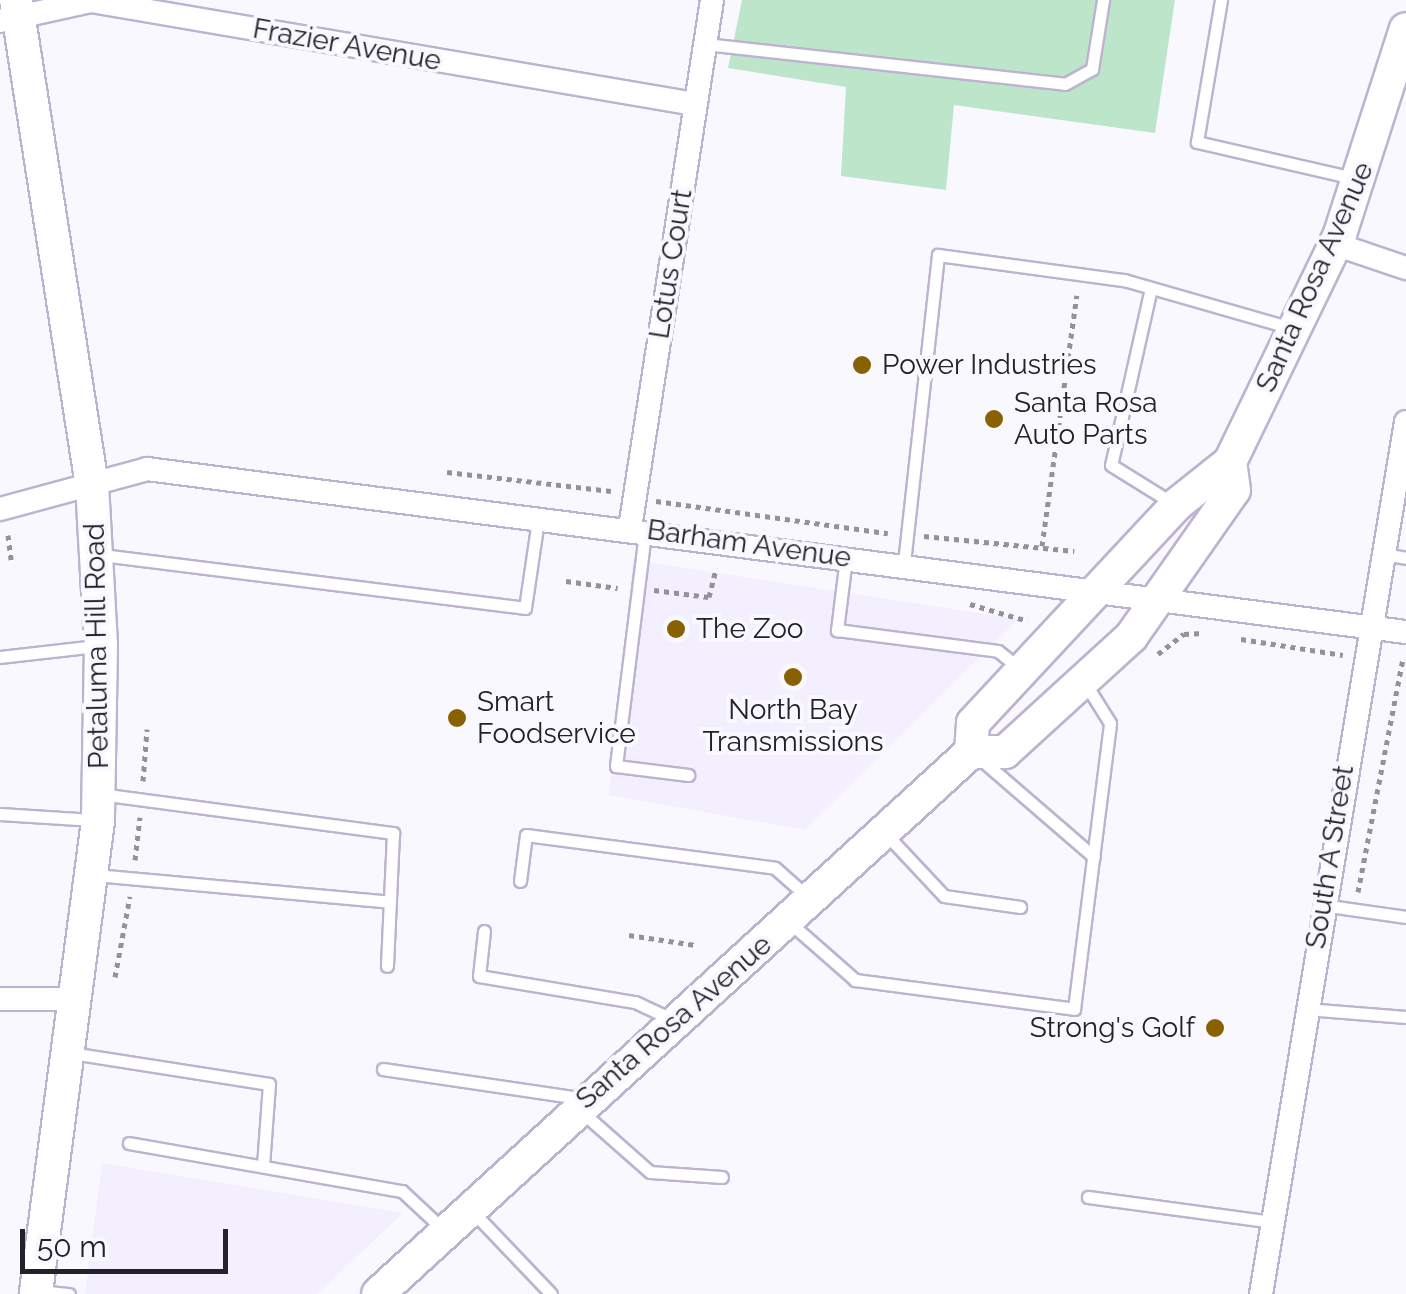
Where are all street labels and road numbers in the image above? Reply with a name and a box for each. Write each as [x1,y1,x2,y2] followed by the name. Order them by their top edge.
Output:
[250,12,444,78] street label: Frazier Avenue
[1249,156,1381,398] street label: Santa Rosa Avenue
[643,187,699,341] street label: Lotus Court
[644,513,854,575] street label: Barham Avenue
[78,522,116,770] street label: Petaluma Hill Road
[1299,762,1361,952] street label: South A Street
[569,928,779,1116] street label: Santa Rosa Avenue

